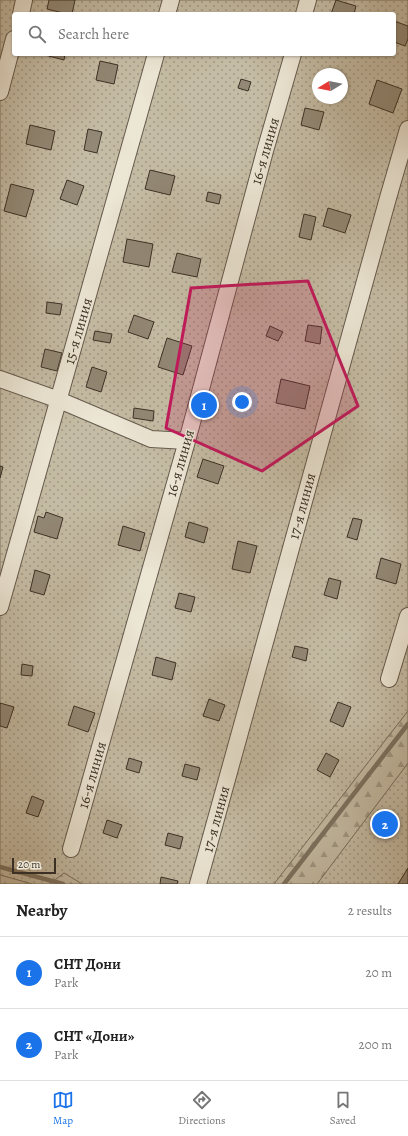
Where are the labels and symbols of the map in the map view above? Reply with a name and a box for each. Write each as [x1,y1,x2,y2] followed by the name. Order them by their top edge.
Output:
[312,68,348,104] north arrow
[246,115,284,187] street label: 16-я линия
[59,295,97,367] street label: 15-я линия
[191,390,217,420] pin: 1
[232,392,252,412] your location
[161,427,199,499] street label: 16-я линия
[284,471,320,541] street label: 17-я линия
[73,739,111,811] street label: 16-я линия
[198,784,234,854] street label: 17-я линия
[372,809,398,839] pin: 2
[12,856,56,875] scale bar

